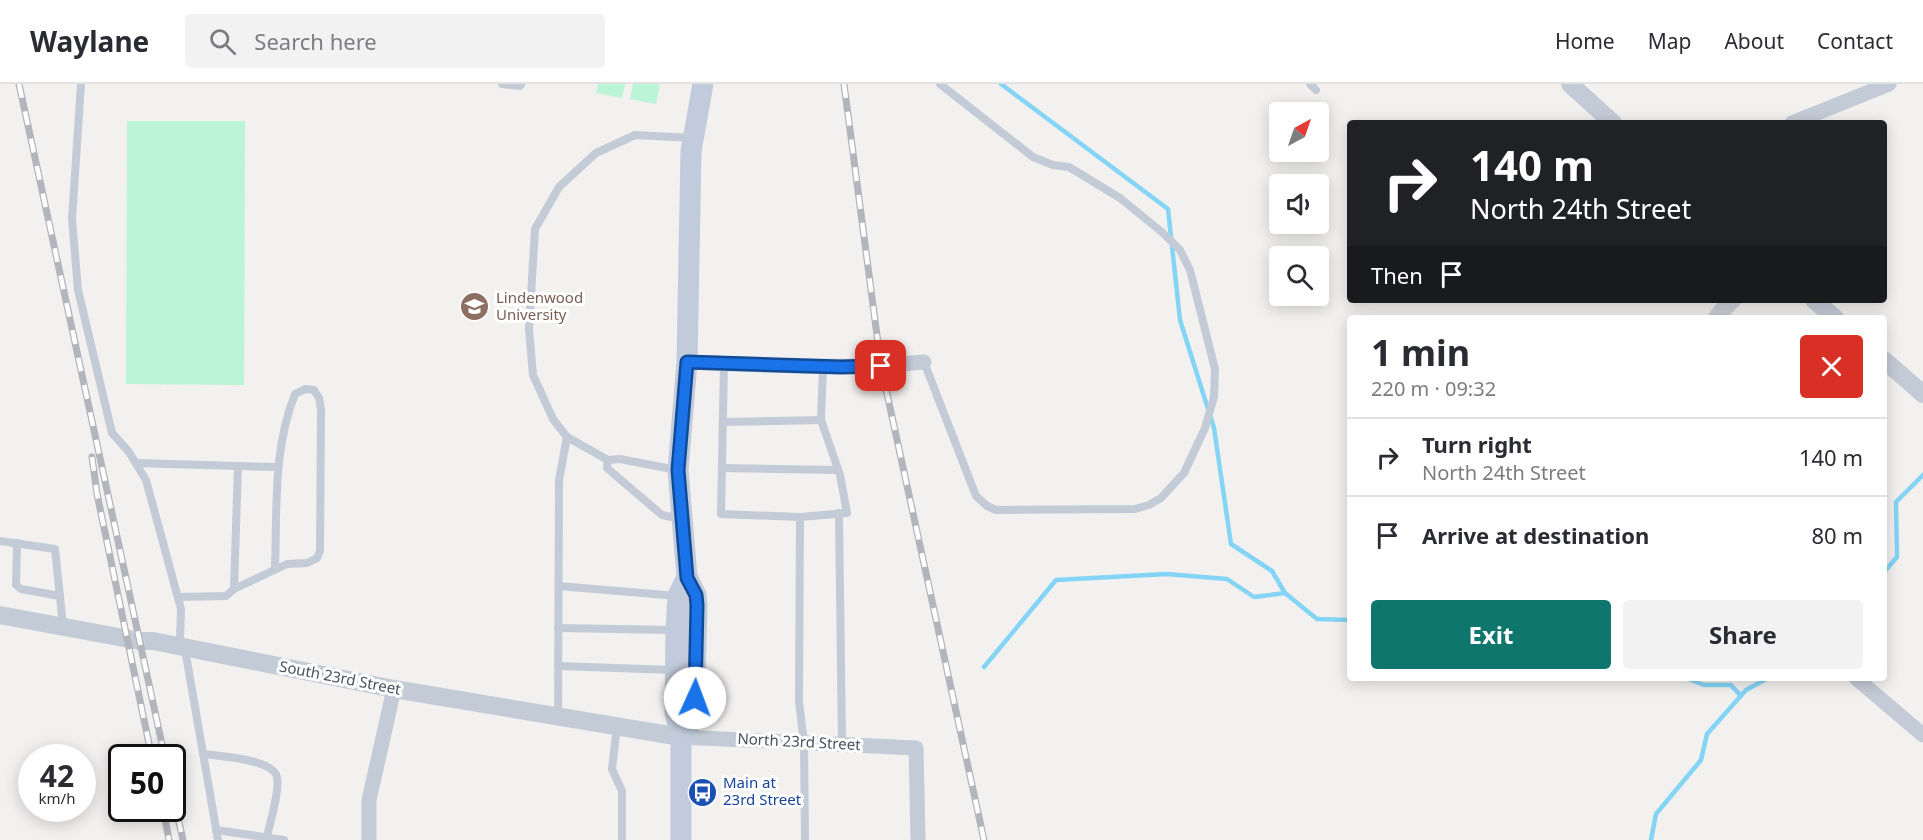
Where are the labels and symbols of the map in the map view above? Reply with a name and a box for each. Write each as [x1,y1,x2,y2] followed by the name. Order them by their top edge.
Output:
[1269,102,1329,162] north arrow
[496,287,583,324] place label: Lindenwood University
[459,291,491,323] school or university icon: Lindenwood University
[855,340,906,391] pin
[278,655,403,699] street label: South 23rd Street
[663,666,727,730] position arrow
[737,728,862,754] street label: North 23rd Street
[108,744,186,822] speed limit sign: 50
[723,772,802,809] place label: Main at 23rd Street
[686,776,718,808] bus stop icon: Main at 23rd Street

